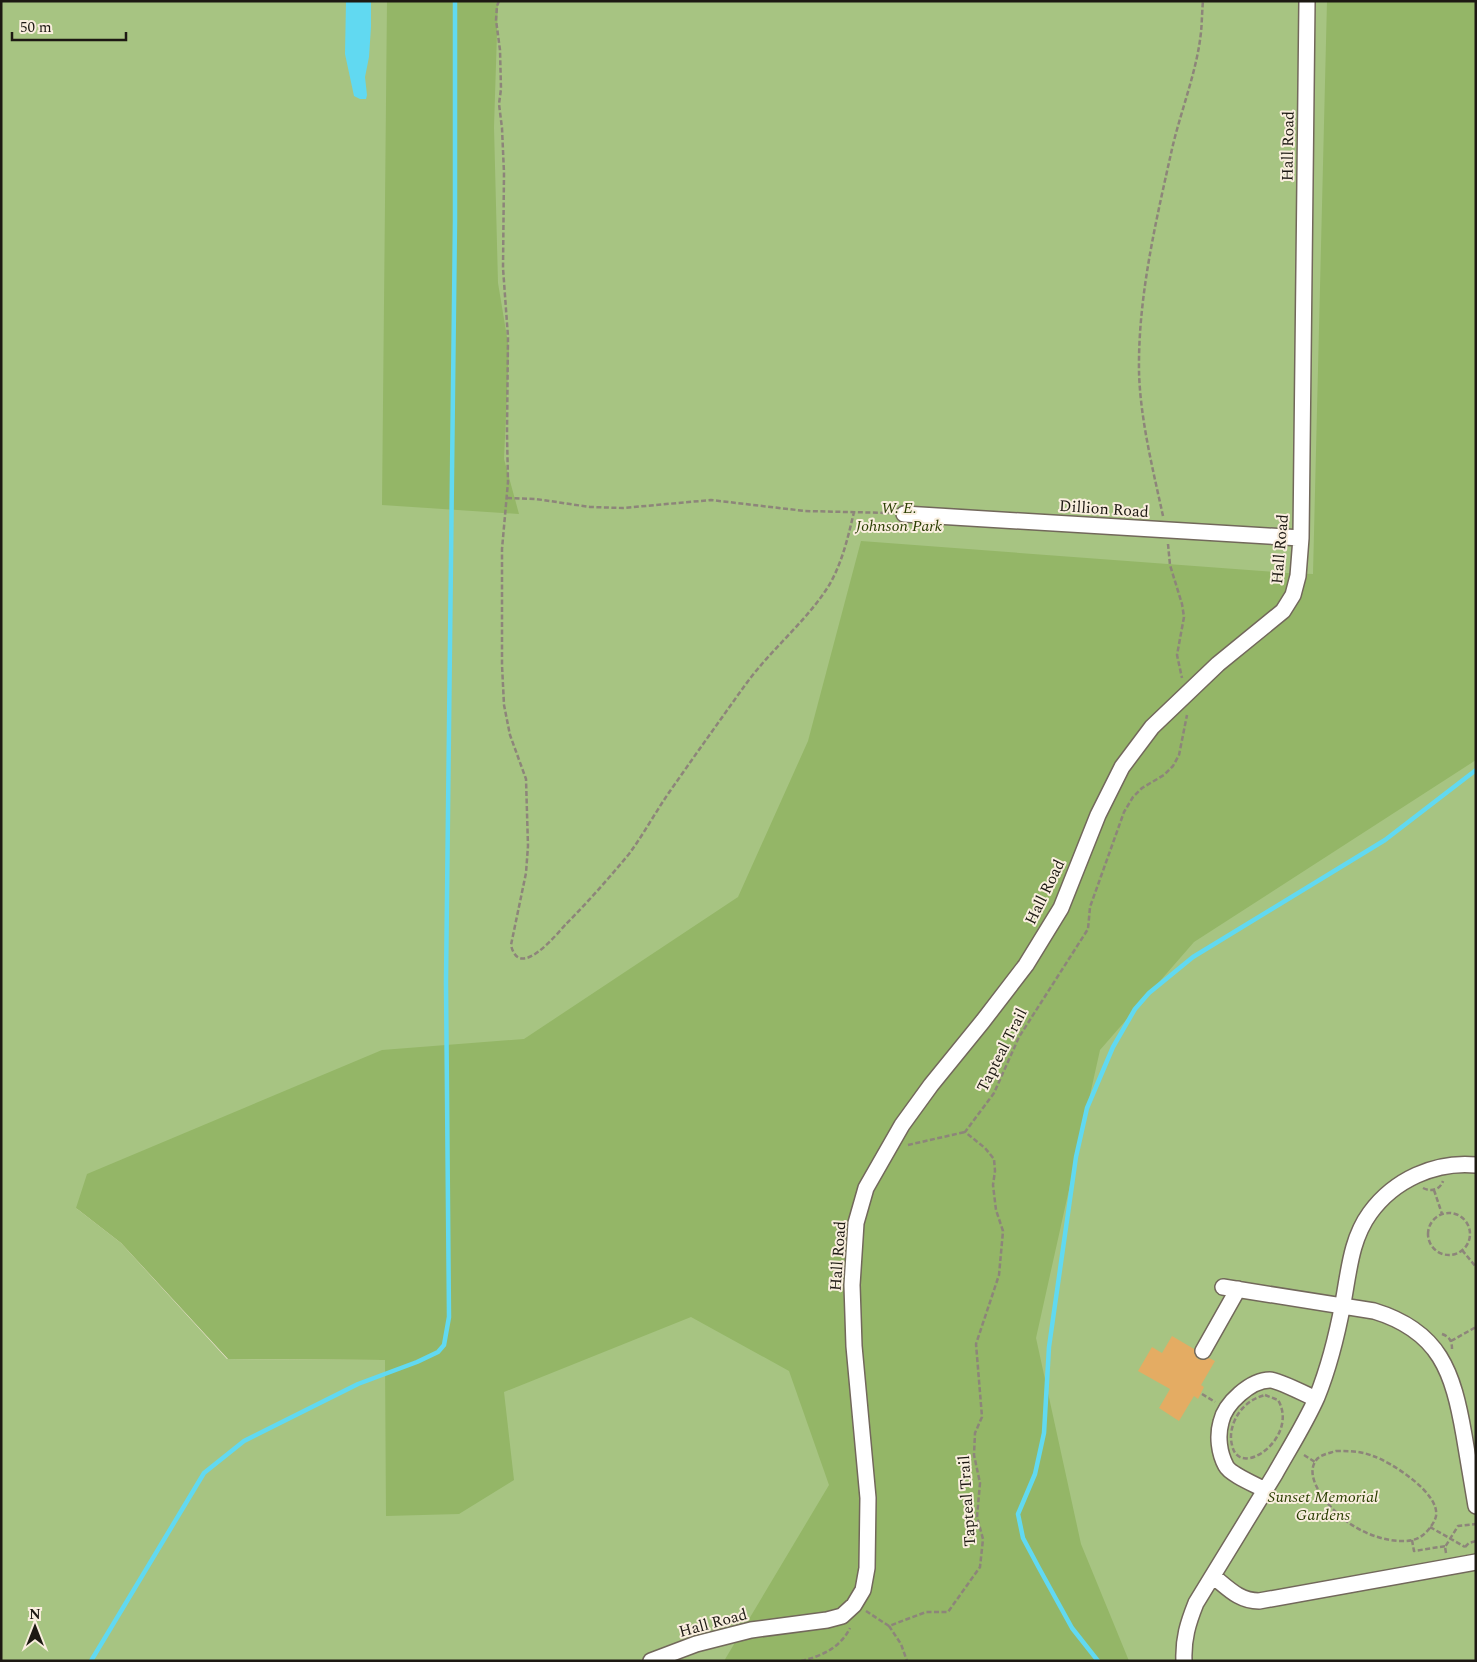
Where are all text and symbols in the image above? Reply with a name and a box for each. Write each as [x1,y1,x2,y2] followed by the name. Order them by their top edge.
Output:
[12,10,126,42] scale bar
[20,16,52,39] text: 50 m
[1275,111,1301,181] street label: Hall Road
[1058,494,1150,524] street label: Dillion Road
[855,496,943,538] park label: W. E. Johnson Park
[1265,513,1295,585] street label: Hall Road
[1019,855,1071,929] street label: Hall Road
[971,1004,1033,1096] street label: Tapteal Trail
[824,1220,852,1292] street label: Hall Road
[952,1455,982,1547] street label: Tapteal Trail
[1268,1485,1378,1527] park label: Sunset Memorial Gardens
[10,1602,60,1652] north arrow
[676,1602,750,1644] street label: Hall Road
[29,1604,41,1625] text: N

